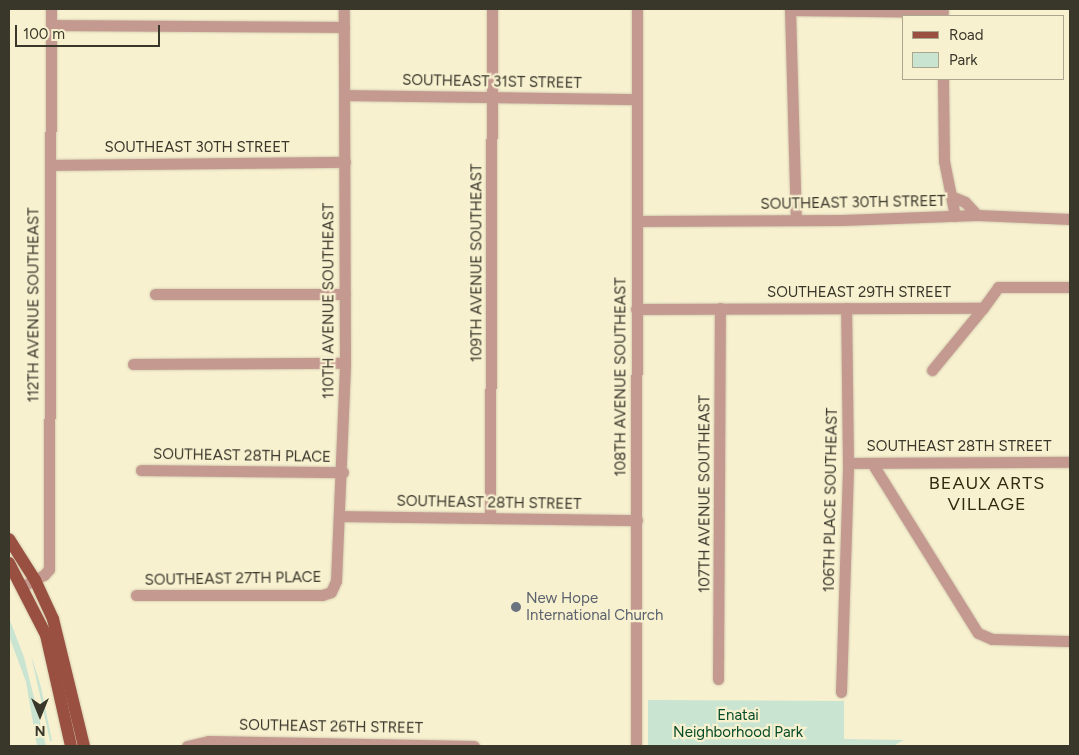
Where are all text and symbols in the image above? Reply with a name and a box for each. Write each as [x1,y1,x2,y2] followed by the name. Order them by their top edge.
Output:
[18,15,162,47] scale bar
[902,15,1064,80] legend
[23,25,65,43] text: 100 m
[949,26,984,44] text: Road
[949,51,978,69] text: Park
[402,71,582,93] street label: SOUTHEAST 31ST STREET
[104,139,290,157] street label: SOUTHEAST 30TH STREET
[468,164,486,362] street label: 109TH AVENUE SOUTHEAST
[760,192,946,214] street label: SOUTHEAST 30TH STREET
[320,203,338,399] street label: 110TH AVENUE SOUTHEAST
[25,208,43,402] street label: 112TH AVENUE SOUTHEAST
[612,277,630,477] street label: 108TH AVENUE SOUTHEAST
[767,284,951,302] street label: SOUTHEAST 29TH STREET
[696,395,714,593] street label: 107TH AVENUE SOUTHEAST
[820,408,842,592] street label: 106TH PLACE SOUTHEAST
[867,438,1051,456] street label: SOUTHEAST 28TH STREET
[153,445,331,467] street label: SOUTHEAST 28TH PLACE
[928,473,1046,516] district label: BEAUX ARTS VILLAGE
[396,492,582,514] street label: SOUTHEAST 28TH STREET
[144,568,322,590] street label: SOUTHEAST 27TH PLACE
[526,589,663,624] place label: New Hope International Church
[510,601,522,613] marker: New Hope International Church
[15,690,65,740] north arrow
[673,706,803,741] park label: Enatai Neighborhood Park
[239,716,423,738] street label: SOUTHEAST 26TH STREET
[35,722,45,739] text: N

